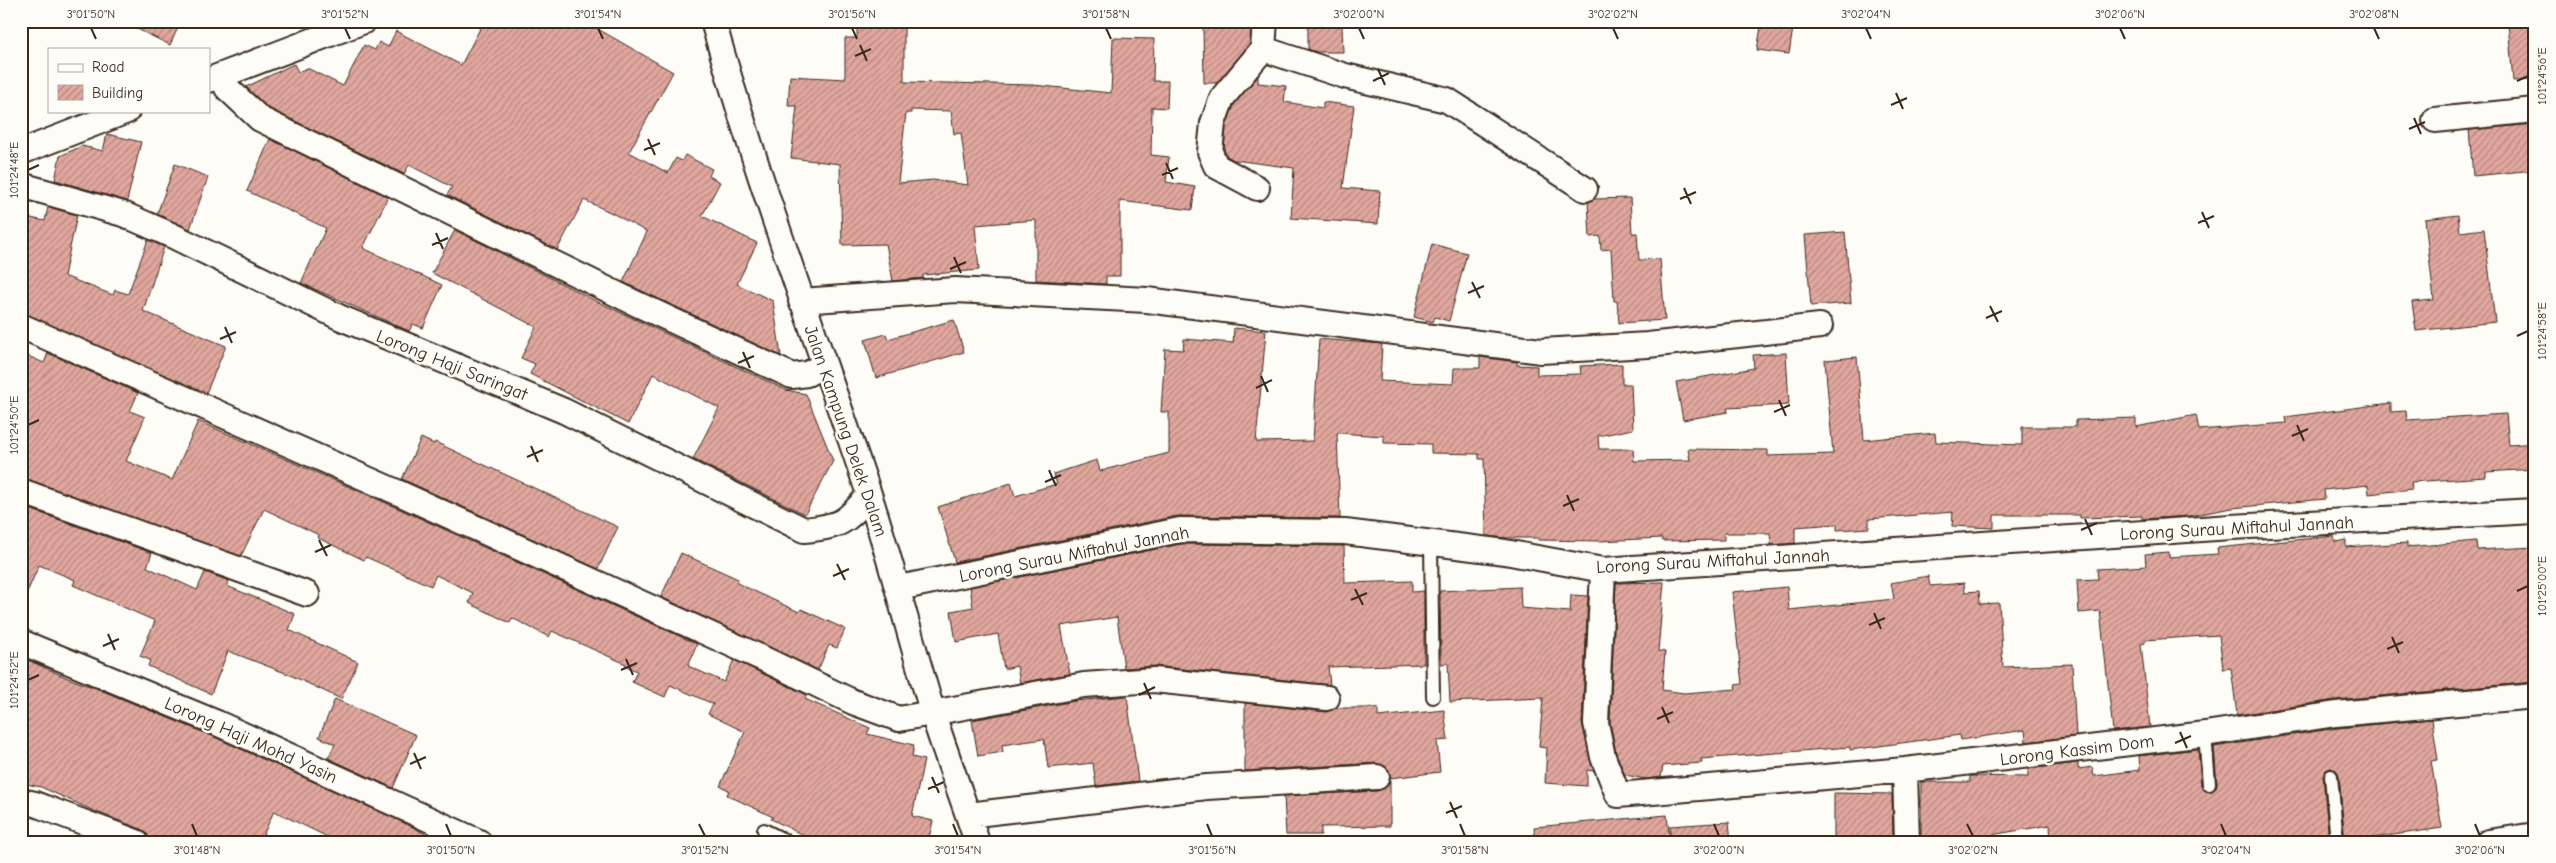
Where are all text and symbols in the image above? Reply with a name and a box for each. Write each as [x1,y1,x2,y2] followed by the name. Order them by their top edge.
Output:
[67,7,115,21] text: 3°01'50"N
[321,7,369,21] text: 3°01'52"N
[575,7,621,21] text: 3°01'54"N
[828,7,876,21] text: 3°01'56"N
[1082,7,1130,21] text: 3°01'58"N
[1334,7,1384,21] text: 3°02'00"N
[1588,7,1638,21] text: 3°02'02"N
[1841,7,1891,21] text: 3°02'04"N
[2095,7,2145,21] text: 3°02'06"N
[2349,7,2399,21] text: 3°02'08"N
[2535,47,2549,105] text: 101°24'56"E
[48,48,210,112] legend
[92,58,124,76] text: Road
[92,84,143,102] text: Building
[7,142,21,198] text: 101°24'48"E
[2535,302,2549,360] text: 101°24'58"E
[799,323,892,540] street label: Jalan Kampung Delek Dalam
[373,326,531,406] street label: Lorong Haji Saringat
[7,396,21,454] text: 101°24'50"E
[2120,512,2354,545] street label: Lorong Surau Miftahul Jannah
[957,522,1191,587] street label: Lorong Surau Miftahul Jannah
[1596,545,1830,578] street label: Lorong Surau Miftahul Jannah
[2535,556,2549,616] text: 101°25'00"E
[7,651,21,709] text: 101°24'52"E
[161,693,340,788] street label: Lorong Haji Mohd Yasin
[1999,731,2155,770] street label: Lorong Kassim Dom
[174,843,220,857] text: 3°01'48"N
[427,843,475,857] text: 3°01'50"N
[681,843,729,857] text: 3°01'52"N
[935,843,981,857] text: 3°01'54"N
[1188,843,1236,857] text: 3°01'56"N
[1441,843,1489,857] text: 3°01'58"N
[1694,843,1744,857] text: 3°02'00"N
[1948,843,1998,857] text: 3°02'02"N
[2201,843,2251,857] text: 3°02'04"N
[2455,843,2505,857] text: 3°02'06"N

